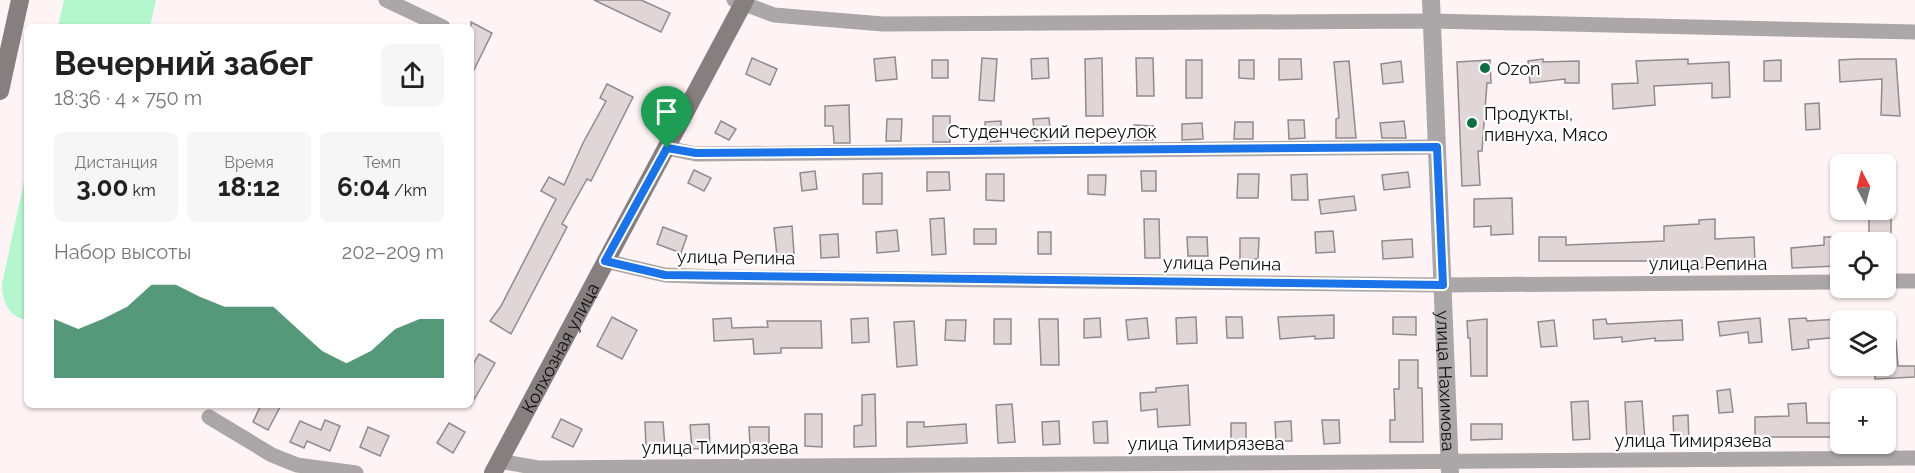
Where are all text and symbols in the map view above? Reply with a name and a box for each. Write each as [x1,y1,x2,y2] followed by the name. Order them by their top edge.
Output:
[54,44,313,83] text: Вечерний забег
[381,44,444,107] button: share
[1497,58,1540,79] place label: Ozon
[1478,61,1492,75] marker: Ozon
[54,86,202,110] text: 18:36 · 4 × 750 m
[641,86,692,148] pin
[650,95,683,128] icon: arrive
[1484,103,1608,145] place label: Продукты, пивнуха, Мясо
[1465,116,1479,130] marker: Продукты, пивнуха, Мясо
[947,121,1157,142] street label: Студенческий переулок
[75,153,157,172] text: Дистанция
[224,153,274,172] text: Время
[363,153,401,172] text: Темп
[1830,154,1896,220] north arrow
[1830,154,1896,454] map controls
[76,172,129,202] text: 3.00
[218,172,280,202] text: 18:12
[337,172,390,202] text: 6:04
[129,181,156,200] text: km
[390,181,427,200] text: /km
[1830,232,1896,298] button: locate
[54,240,191,264] text: Набор высоты
[342,240,444,264] text: 202–209 m
[677,245,795,269] street label: улица Репина
[1163,251,1281,275] street label: улица Репина
[1649,253,1767,274] street label: улица Репина
[517,279,603,416] street label: Колхозная улица
[1433,310,1460,452] street label: улица Нахимова
[1830,310,1896,376] button: layers
[1830,388,1896,454] button: +
[1614,430,1772,451] street label: улица Тимирязева
[1127,433,1285,454] street label: улица Тимирязева
[641,437,799,458] street label: улица Тимирязева

